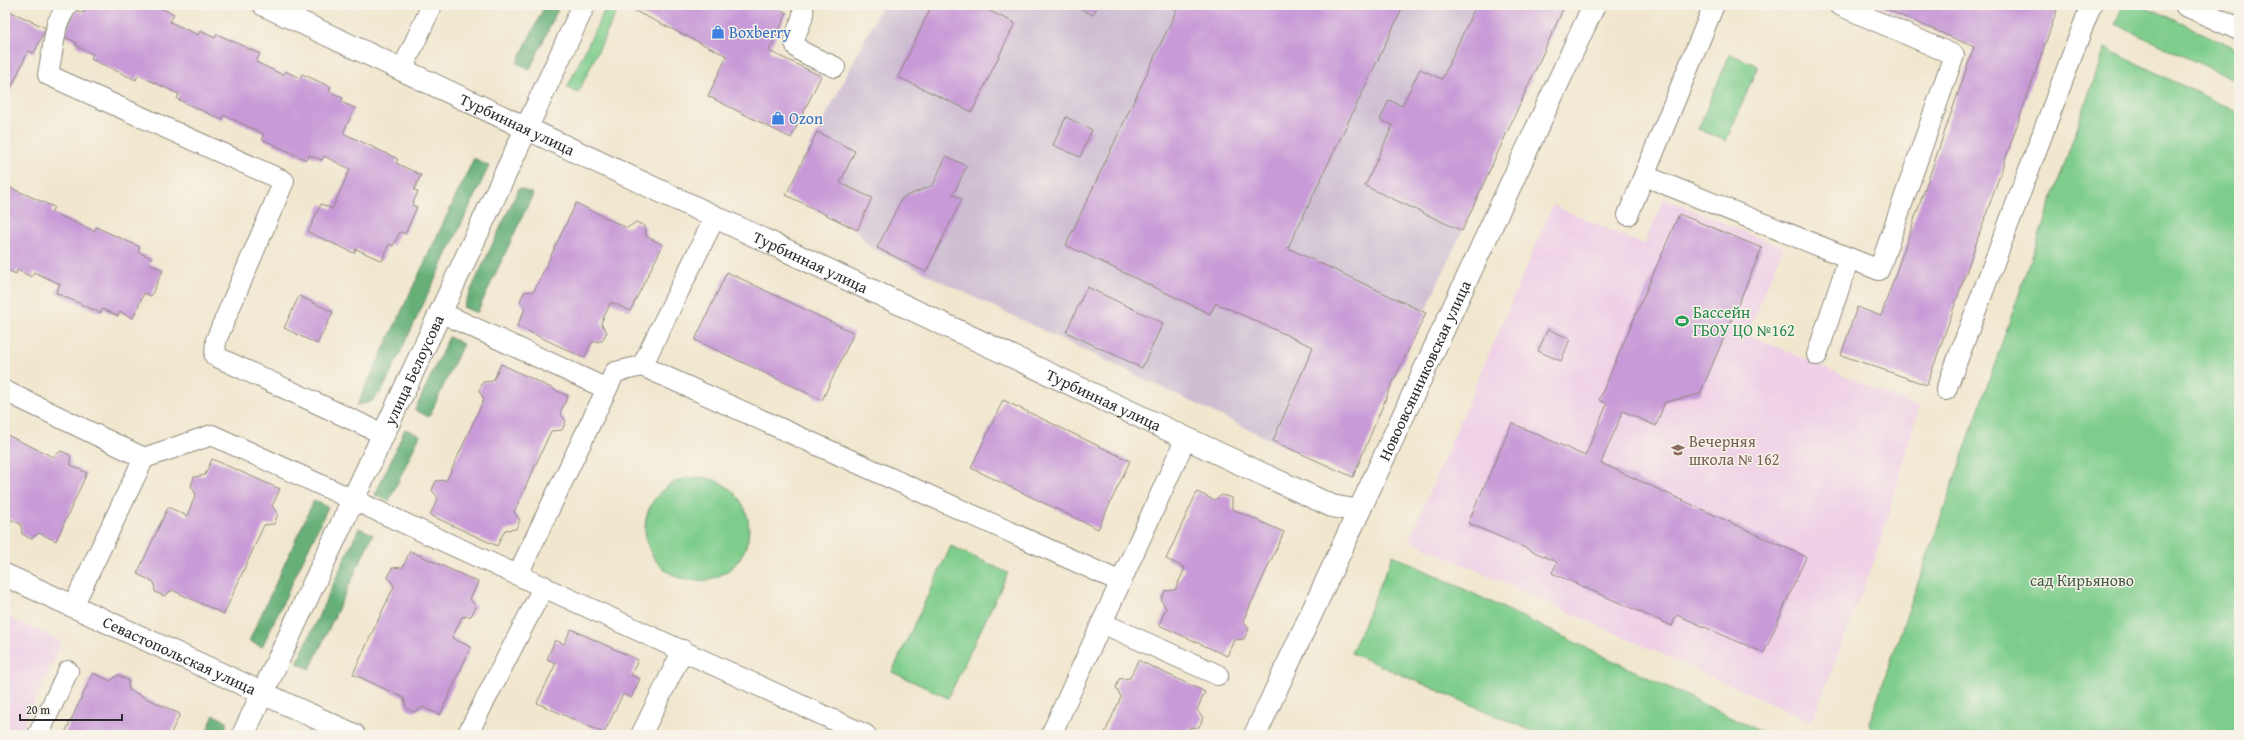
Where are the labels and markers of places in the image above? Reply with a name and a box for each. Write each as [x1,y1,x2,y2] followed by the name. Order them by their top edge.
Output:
[729,20,791,44] place label: Boxberry
[710,24,726,40] shop icon: Boxberry
[789,106,823,130] place label: Ozon
[770,110,786,126] shop icon: Ozon
[1693,300,1795,342] place label: Бассейн ГБОУ ЦО №162
[1674,313,1690,329] sports icon: Бассейн ГБОУ ЦО №162
[1689,429,1779,471] place label: Вечерняя школа № 162
[1670,442,1686,458] school or university icon: Вечерняя школа № 162

